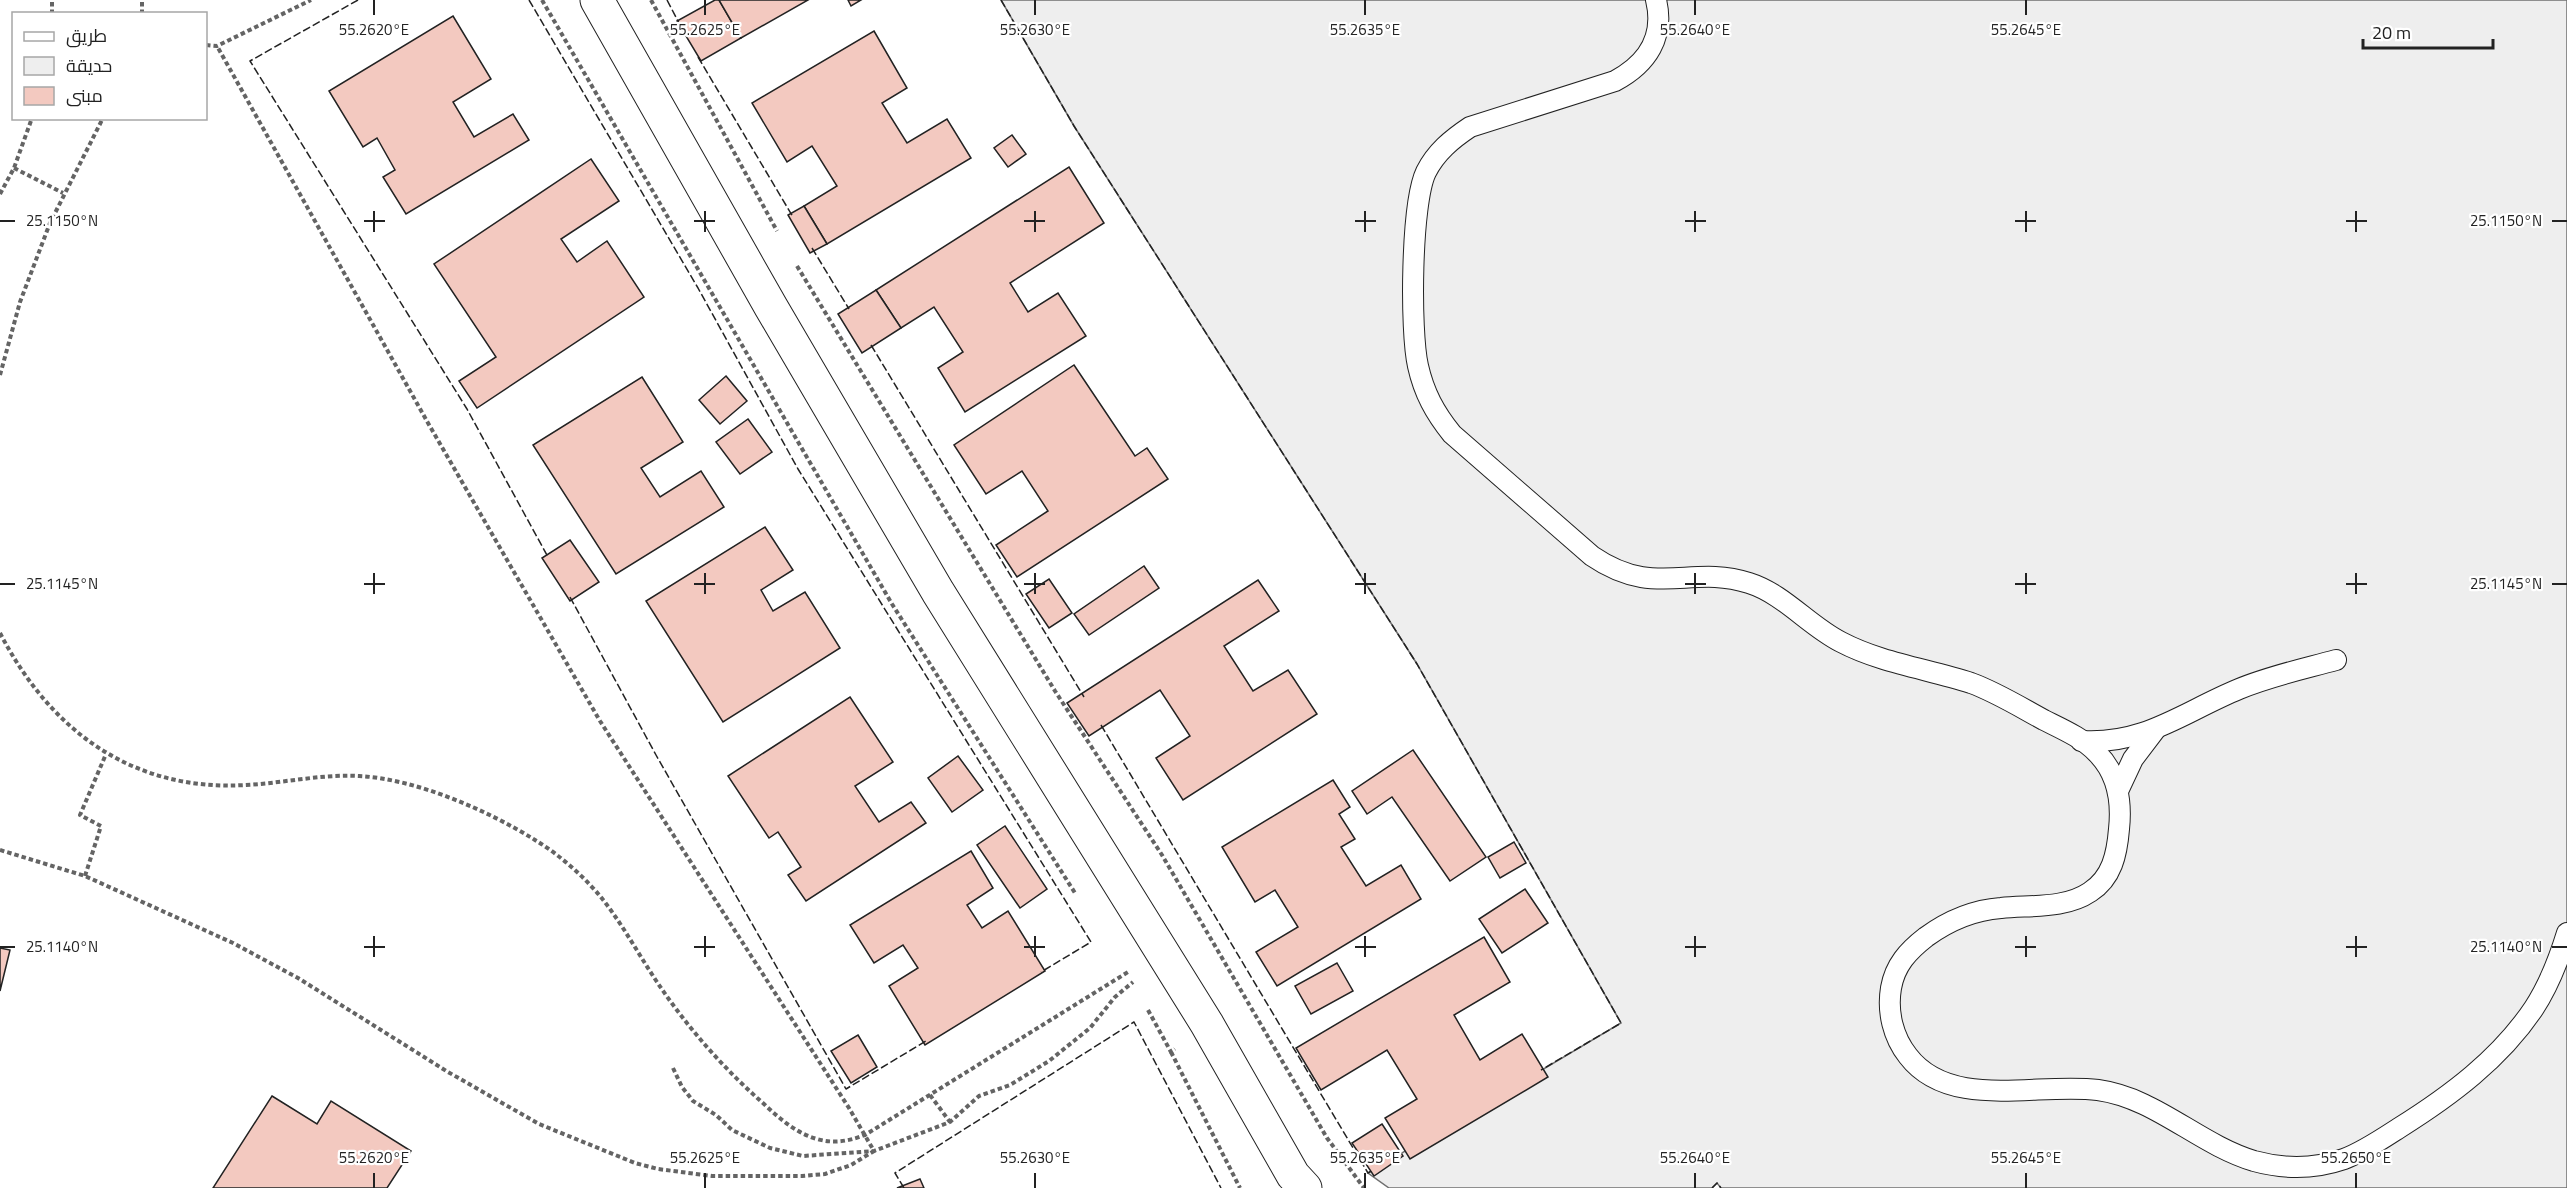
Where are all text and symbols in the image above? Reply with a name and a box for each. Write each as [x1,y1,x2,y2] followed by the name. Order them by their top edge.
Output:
[12,12,207,120] legend
[2363,12,2494,50] scale bar
[339,18,409,41] text: 55.2620°E
[670,18,740,41] text: 55.2625°E
[1000,18,1070,41] text: 55.2630°E
[1330,18,1400,41] text: 55.2635°E
[1660,18,1730,41] text: 55.2640°E
[1991,18,2061,41] text: 55.2645°E
[2372,19,2411,46] text: 20 m
[66,22,107,49] text: طريق
[66,52,112,79] text: حديقة
[66,82,103,109] text: مبنى
[26,209,98,232] text: 25.1150°N
[2470,209,2542,232] text: 25.1150°N
[26,572,98,595] text: 25.1145°N
[2470,572,2542,595] text: 25.1145°N
[26,935,98,958] text: 25.1140°N
[2470,935,2542,958] text: 25.1140°N
[339,1146,409,1169] text: 55.2620°E
[670,1146,740,1169] text: 55.2625°E
[1000,1146,1070,1169] text: 55.2630°E
[1330,1146,1400,1169] text: 55.2635°E
[1660,1146,1730,1169] text: 55.2640°E
[1991,1146,2061,1169] text: 55.2645°E
[2321,1146,2391,1169] text: 55.2650°E

